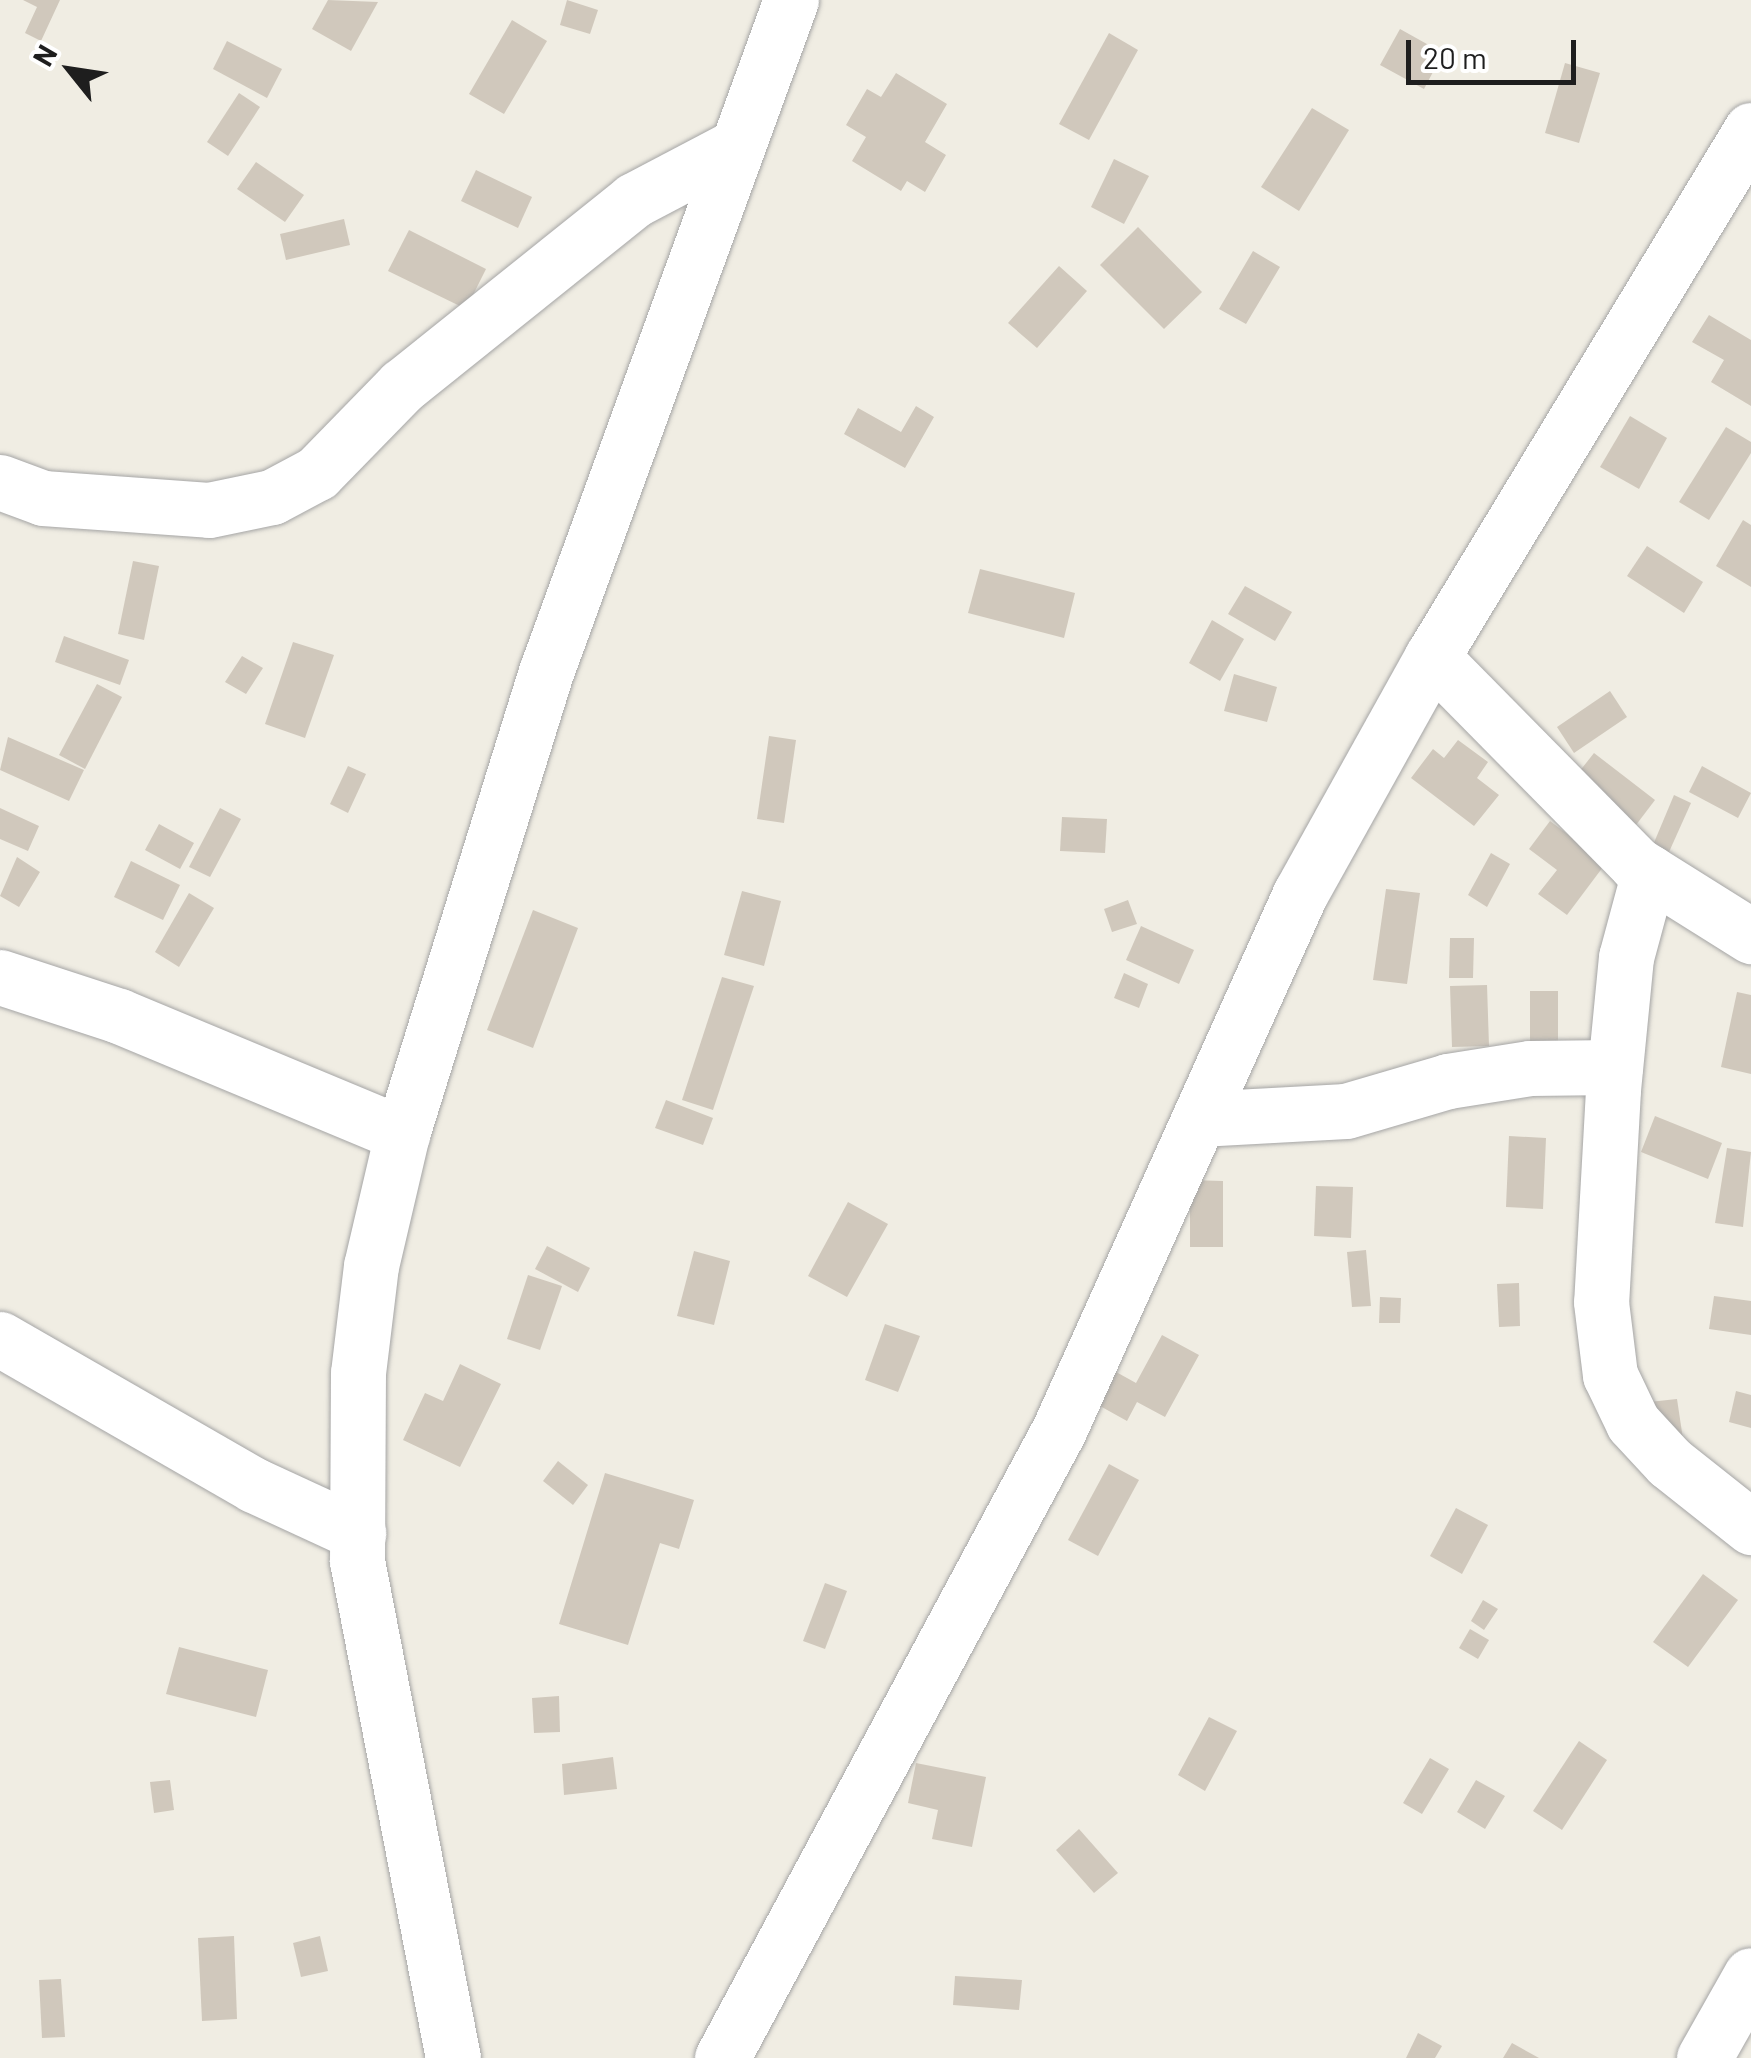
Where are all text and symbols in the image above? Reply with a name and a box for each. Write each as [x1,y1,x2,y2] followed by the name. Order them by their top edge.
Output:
[20,20,120,120] north arrow
[1411,20,1581,82] scale bar
[25,38,63,72] text: N
[1423,39,1487,75] text: 20 m

